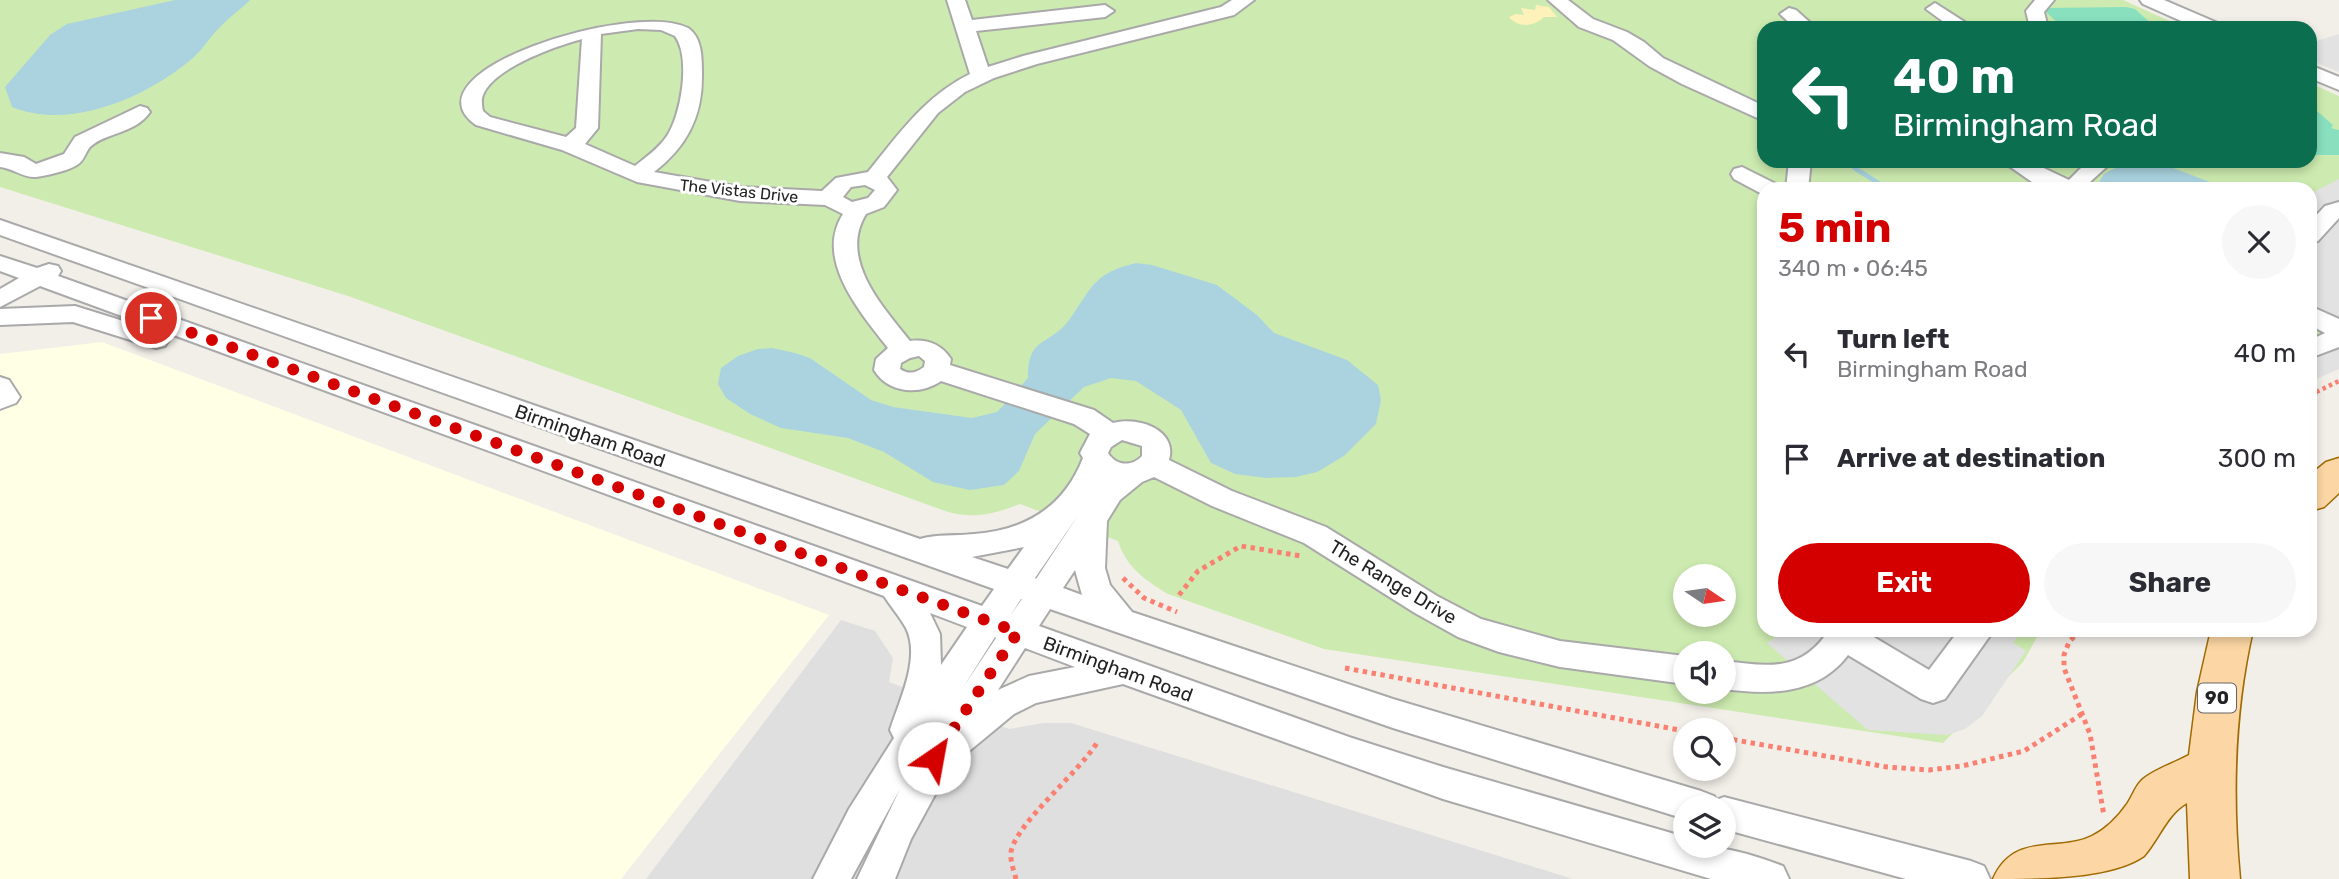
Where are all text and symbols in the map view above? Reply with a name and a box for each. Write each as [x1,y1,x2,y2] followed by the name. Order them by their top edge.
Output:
[1893,47,2015,105] text: 40 m
[1778,49,1869,140] icon: left
[1893,106,2158,144] text: Birmingham Road
[679,175,799,207] street label: The Vistas Drive
[1778,203,1892,253] text: 5 min
[2222,205,2296,279] button: close
[1778,254,1928,282] text: 340 m · 06:45
[121,288,181,348] pin
[132,299,170,337] icon: arrive
[1837,324,1949,355] text: Turn left
[1778,335,1816,373] icon: left
[2234,338,2296,369] text: 40 m
[1837,355,2028,383] text: Birmingham Road
[512,399,668,473] street label: Birmingham Road
[1778,440,1816,478] icon: arrive
[1837,443,2105,474] text: Arrive at destination
[2218,443,2296,474] text: 300 m
[1325,535,1461,629] street label: The Range Drive
[1778,543,2030,623] button: Exit
[2044,543,2296,623] button: Share
[1673,564,1736,626] north arrow
[1673,564,1736,858] map controls
[1040,631,1196,707] street label: Birmingham Road
[1673,641,1736,704] button: sound
[2198,684,2236,712] road number: 90
[1673,718,1736,781] button: search
[897,721,971,795] position arrow
[1673,795,1736,858] button: layers

